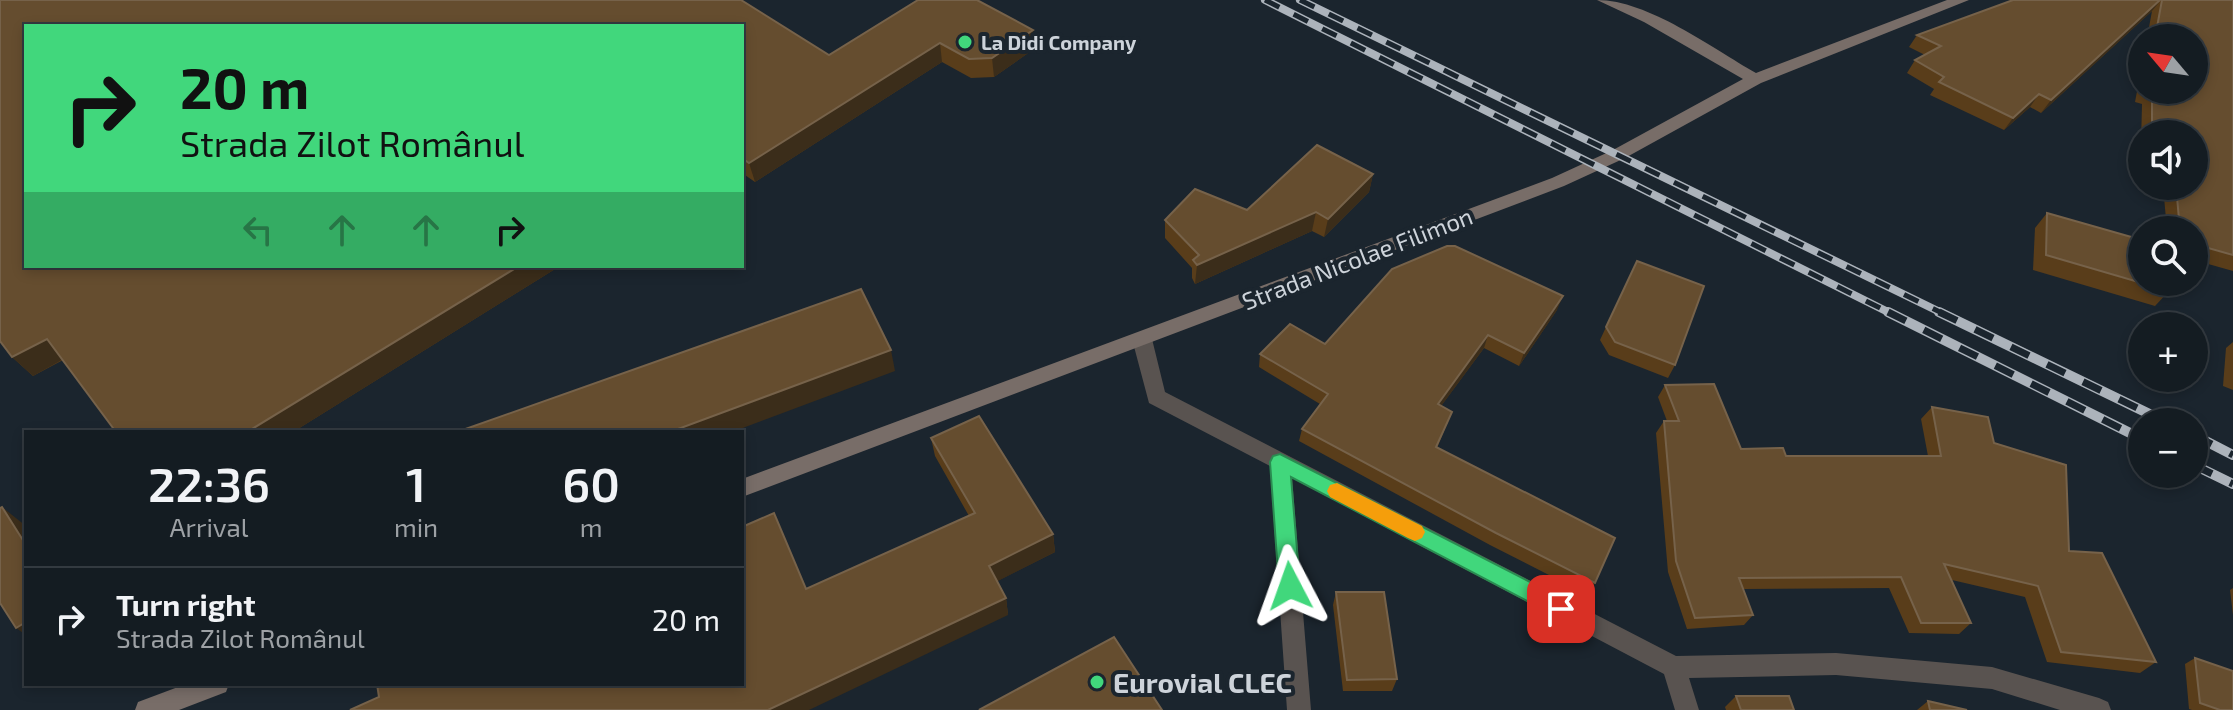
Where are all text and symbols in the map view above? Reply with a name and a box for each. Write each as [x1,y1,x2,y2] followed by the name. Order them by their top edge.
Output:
[2128,24,2208,104] north arrow
[2128,24,2208,488] map controls
[981,30,1137,55] place label: La Didi Company
[956,33,974,51] marker: La Didi Company
[180,53,309,120] text: 20 m
[48,56,152,160] icon: right
[2128,120,2208,200] button: sound
[180,121,524,164] text: Strada Zilot Românul
[1238,201,1476,315] street label: Strada Nicolae Filimon
[236,208,280,252] icon: left
[320,208,364,252] icon: ahead
[404,208,448,252] icon: ahead
[488,208,532,252] icon: right
[2128,216,2208,296] button: search
[2128,312,2208,392] button: +
[2128,408,2208,488] button: −
[148,454,270,512] text: 22:36
[406,454,426,512] text: 1
[562,454,620,512] text: 60
[169,511,249,542] text: Arrival
[394,511,438,542] text: min
[580,511,602,542] text: m
[1248,544,1332,628] position arrow
[1527,575,1595,643] pin
[116,586,256,622] text: Turn right
[1539,587,1583,631] icon: arrive
[48,597,92,641] icon: right
[652,601,720,637] text: 20 m
[116,622,365,653] text: Strada Zilot Românul
[1113,665,1292,699] place label: Eurovial CLEC
[1088,673,1106,691] marker: Eurovial CLEC

